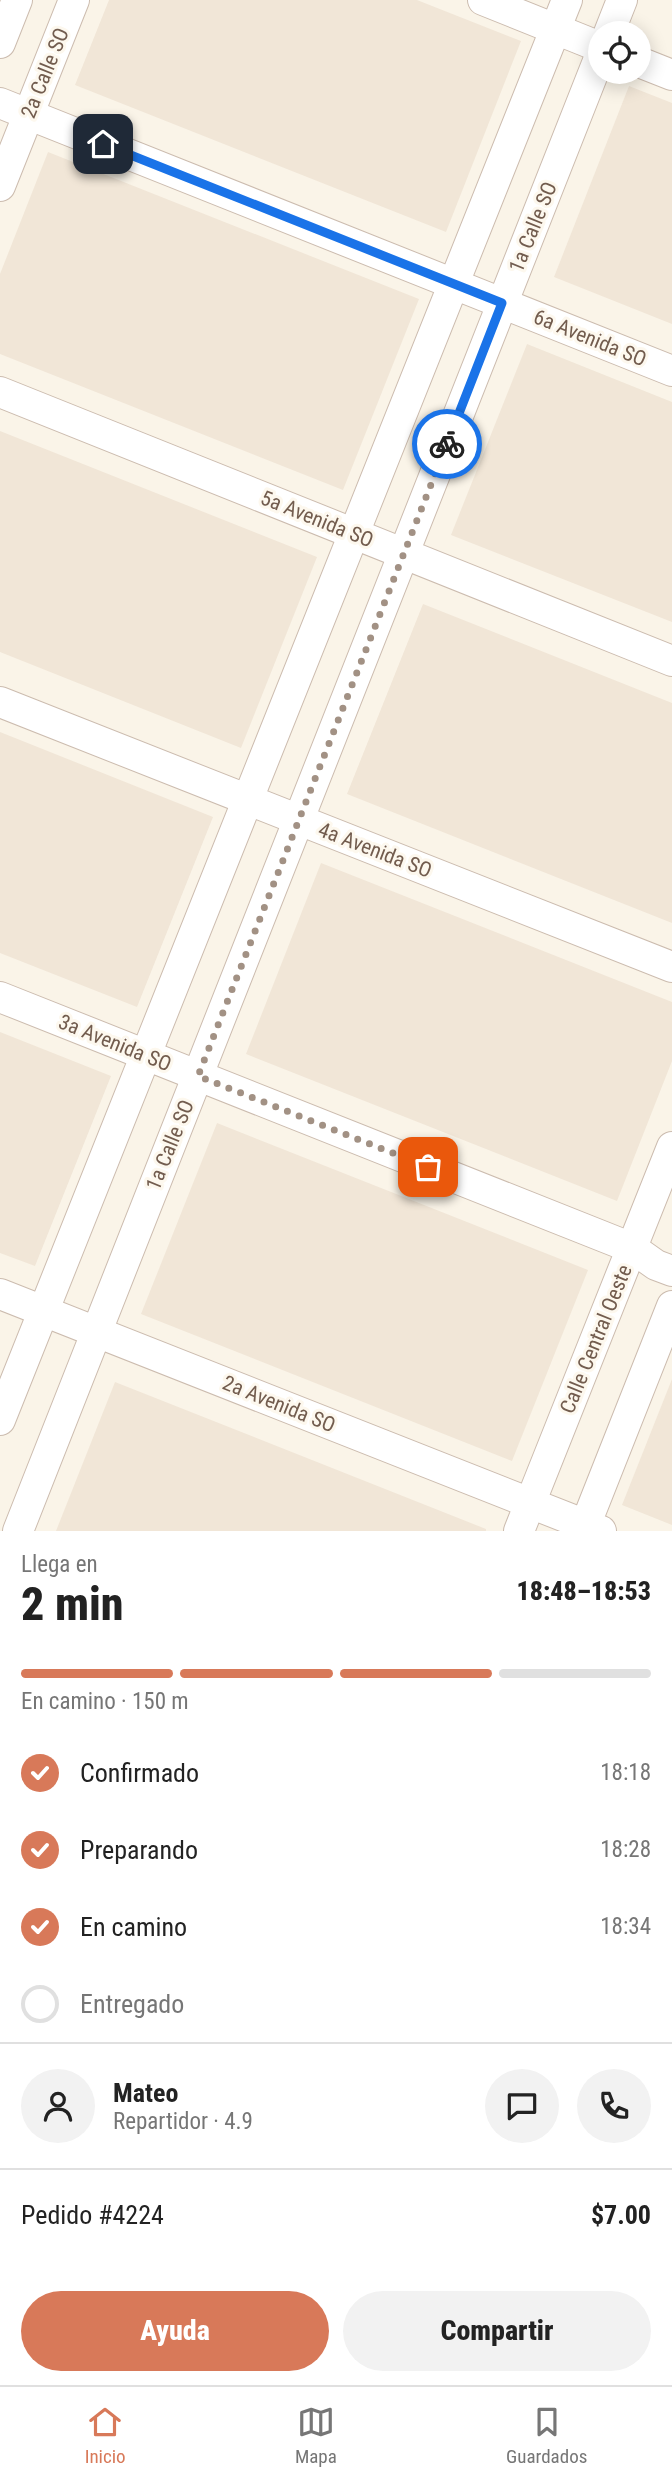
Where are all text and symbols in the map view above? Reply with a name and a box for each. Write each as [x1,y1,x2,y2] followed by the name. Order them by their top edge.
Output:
[588,21,651,84] map controls
[588,21,651,84] button: locate
[16,24,74,122] street label: 2a Calle SO
[73,114,133,174] pin
[84,125,122,163] icon: home
[504,178,562,276] street label: 1a Calle SO
[530,305,650,371] street label: 6a Avenida SO
[412,409,482,479] courier
[428,425,466,463] icon: bike
[257,486,377,552] street label: 5a Avenida SO
[315,817,435,883] street label: 4a Avenida SO
[55,1010,175,1076] street label: 3a Avenida SO
[141,1096,199,1194] street label: 1a Calle SO
[398,1137,458,1197] pin
[409,1148,447,1186] icon: bag
[555,1261,637,1417] street label: Calle Central Oeste
[219,1371,339,1437] street label: 2a Avenida SO
[21,1551,98,1578] text: Llega en
[517,1576,651,1606] text: 18:48–18:53
[21,1577,124,1631] text: 2 min
[21,1688,189,1715] text: En camino · 150 m
[21,1754,59,1792] icon: check
[80,1758,199,1788] text: Confirmado
[600,1759,651,1786] text: 18:18
[21,1831,59,1869] icon: check
[80,1835,198,1865] text: Preparando
[600,1836,651,1863] text: 18:28
[21,1908,59,1946] icon: check
[80,1912,187,1942] text: En camino
[600,1913,651,1940] text: 18:34
[80,1989,184,2019] text: Entregado
[21,2069,95,2143] button: person
[485,2069,559,2143] button: chat
[577,2069,651,2143] button: phone
[113,2078,178,2108] text: Mateo
[113,2108,253,2135] text: Repartidor · 4.9
[21,2200,164,2230] text: Pedido #4224
[591,2200,651,2230] text: $7.00
[21,2291,329,2371] button: Ayuda
[343,2291,651,2371] button: Compartir
[85,2403,126,2468] tab: Inicio
[295,2403,337,2468] tab: Mapa
[506,2403,587,2468] tab: Guardados

